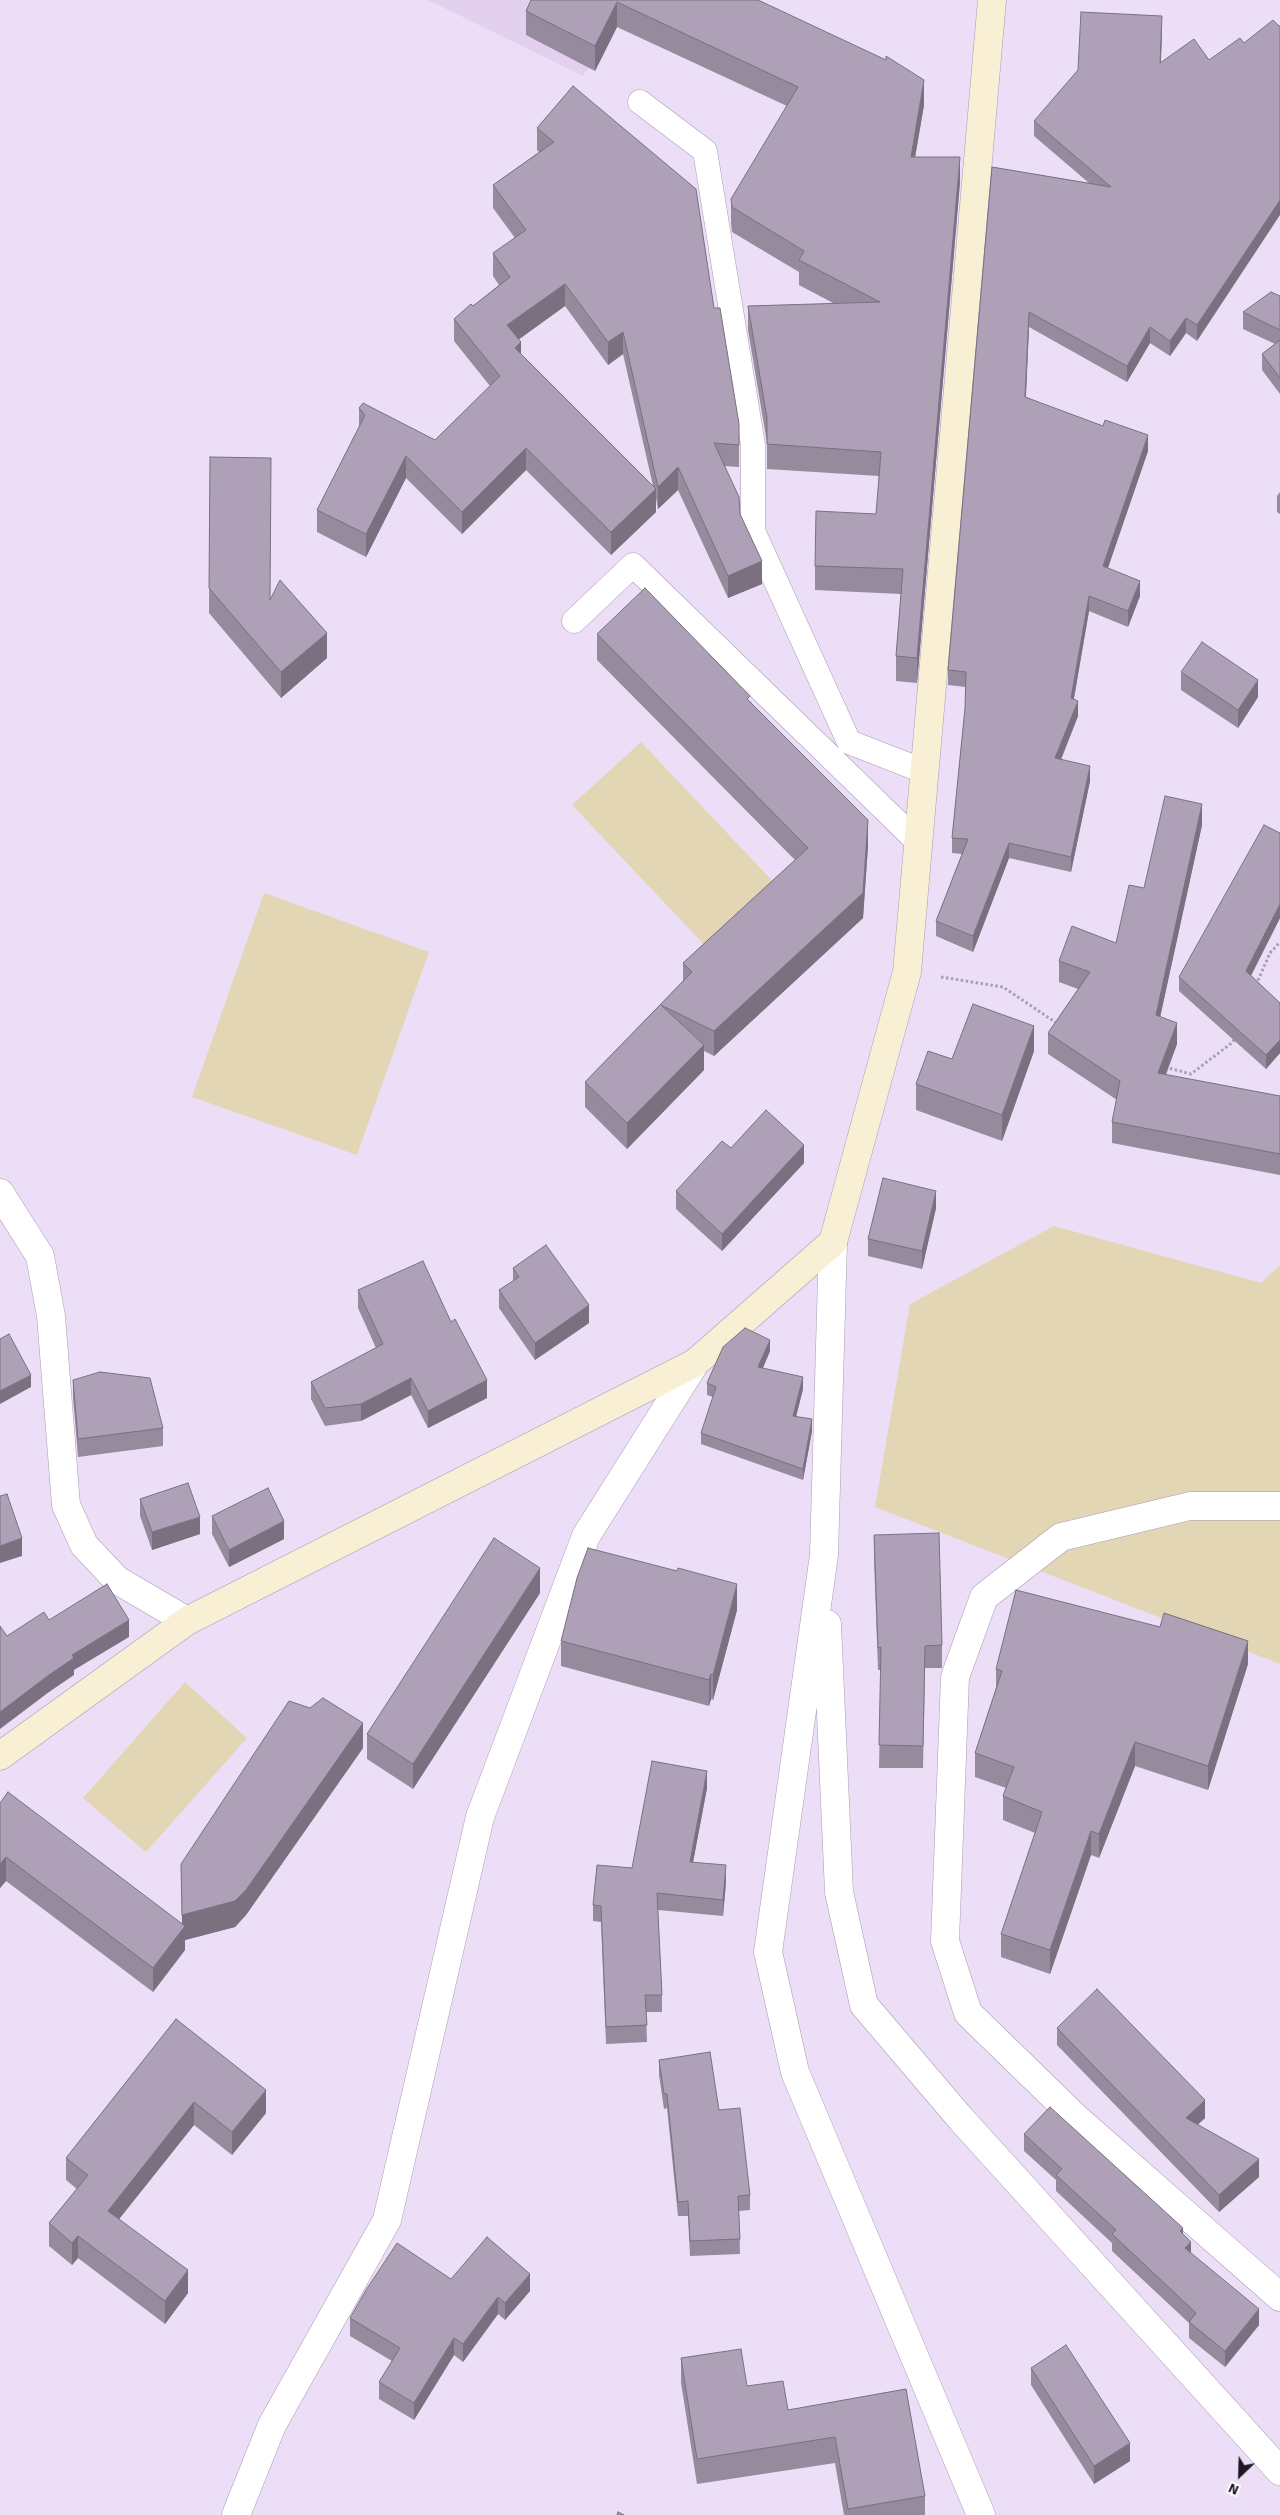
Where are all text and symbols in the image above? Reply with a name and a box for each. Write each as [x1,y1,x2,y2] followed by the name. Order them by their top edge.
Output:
[1215,2450,1265,2500] north arrow
[1226,2479,1242,2499] text: N

